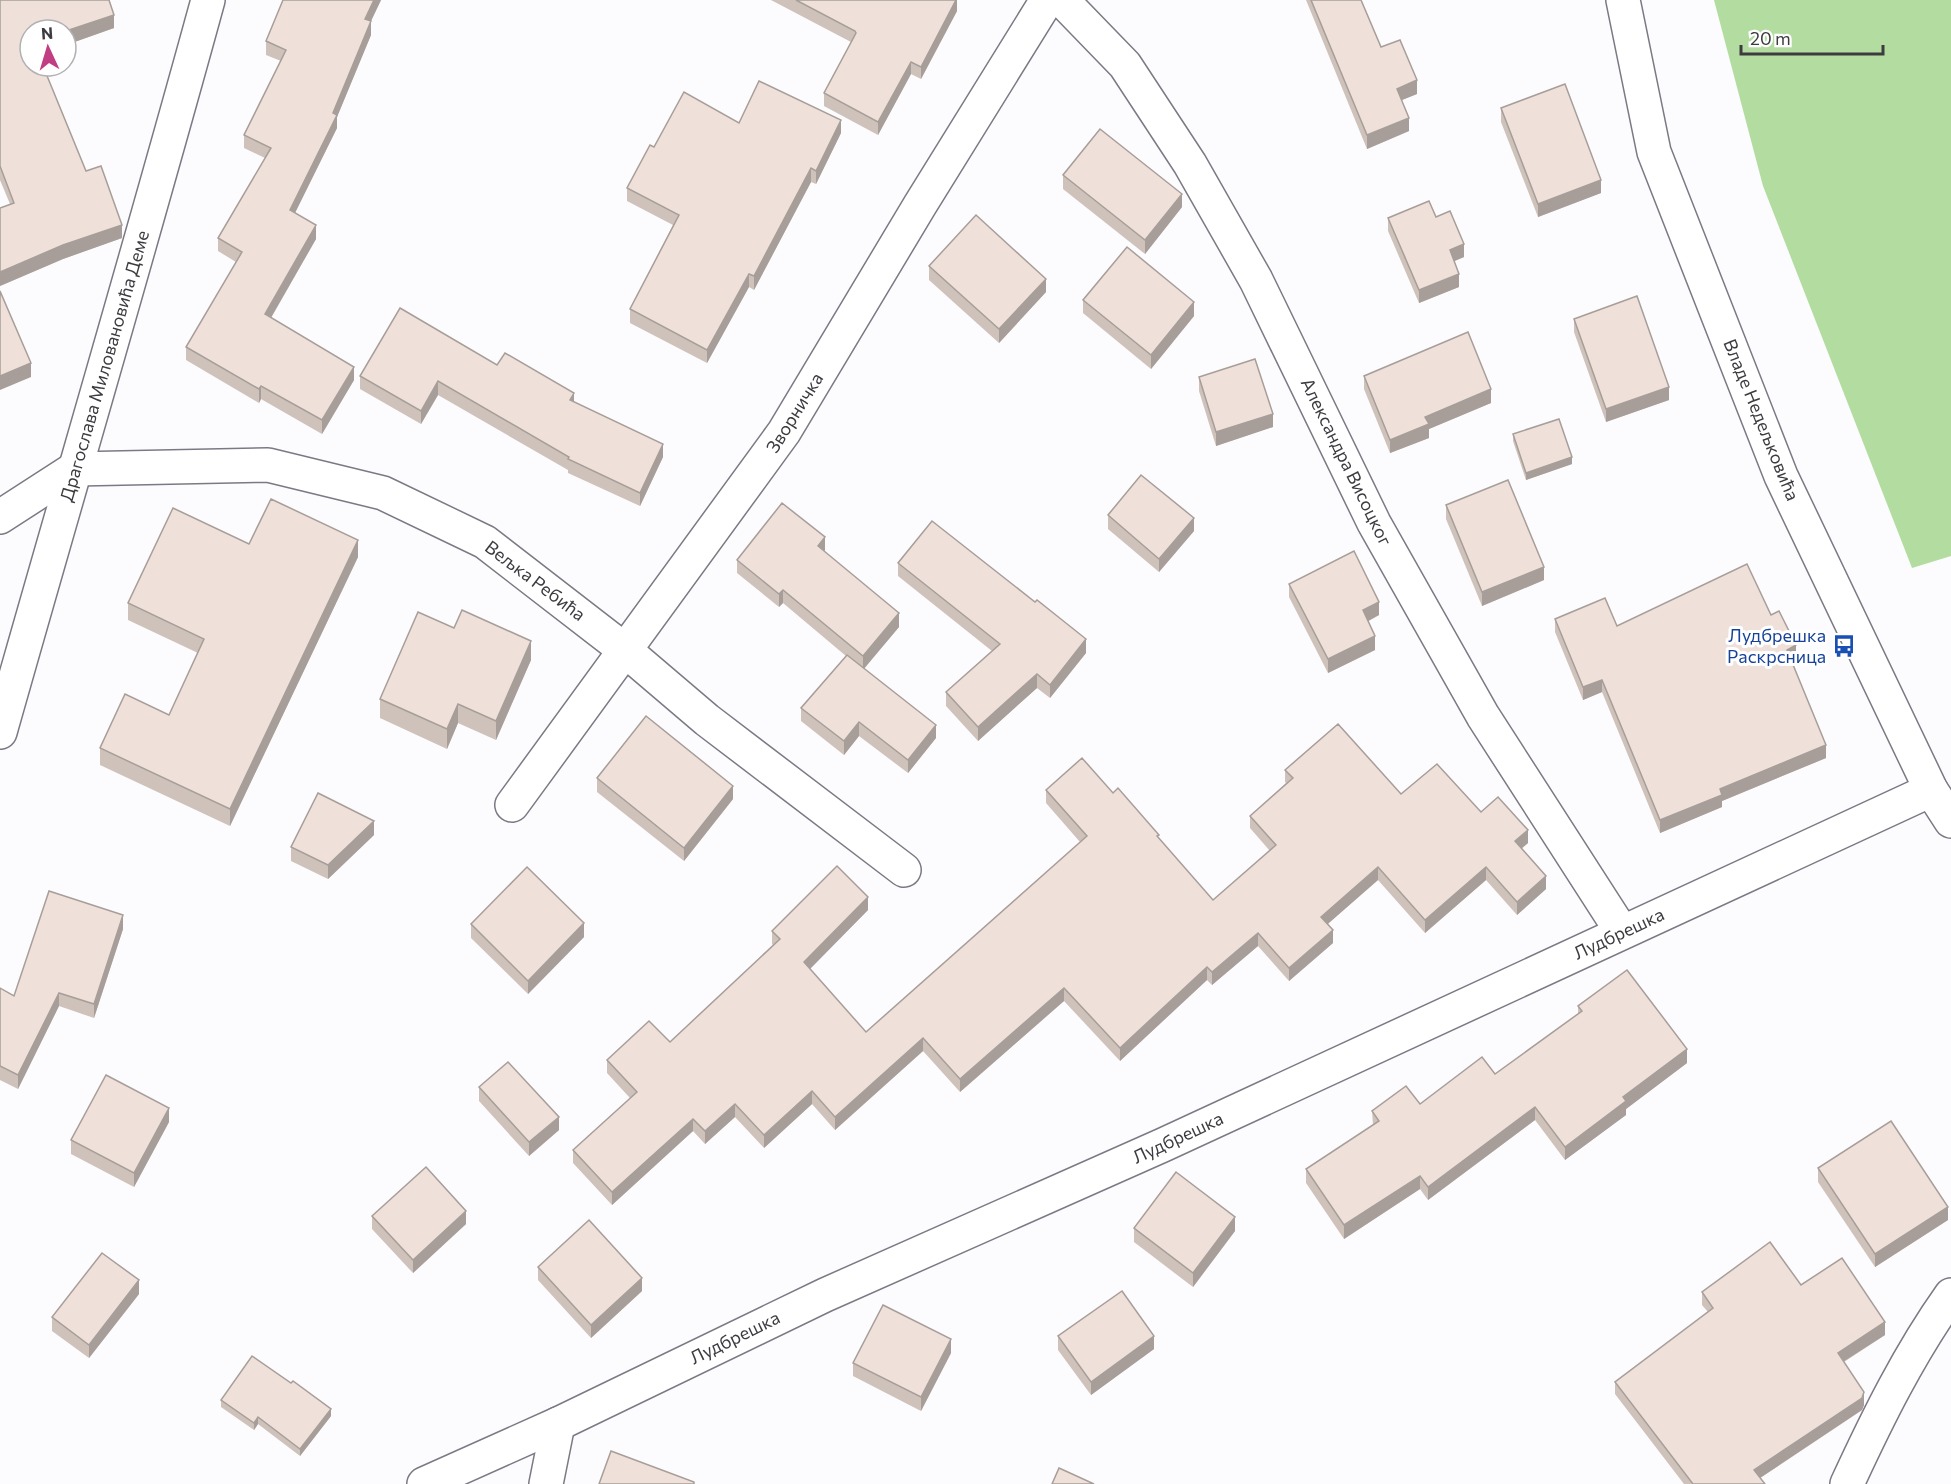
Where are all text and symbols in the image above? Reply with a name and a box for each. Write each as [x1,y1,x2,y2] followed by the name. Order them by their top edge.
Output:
[18,18,78,78] north arrow
[1741,18,1884,56] scale bar
[40,23,54,42] text: N
[1750,27,1791,49] text: 20 m
[55,228,153,504] street label: Драгослава Миловановића Деме
[1719,336,1804,504] street label: Владе Недељковића
[761,368,827,457] street label: Зворничка
[1297,374,1397,549] street label: Александра Висоцког
[481,535,590,625] street label: Вељка Ребића
[1727,624,1826,667] place label: Лудбрешка Раскрсница
[1831,633,1857,659] bus stop icon: Лудбрешка Раскрсница
[1570,902,1667,964] street label: Лудбрешка
[1129,1106,1226,1168] street label: Лудбрешка
[686,1306,783,1368] street label: Лудбрешка

